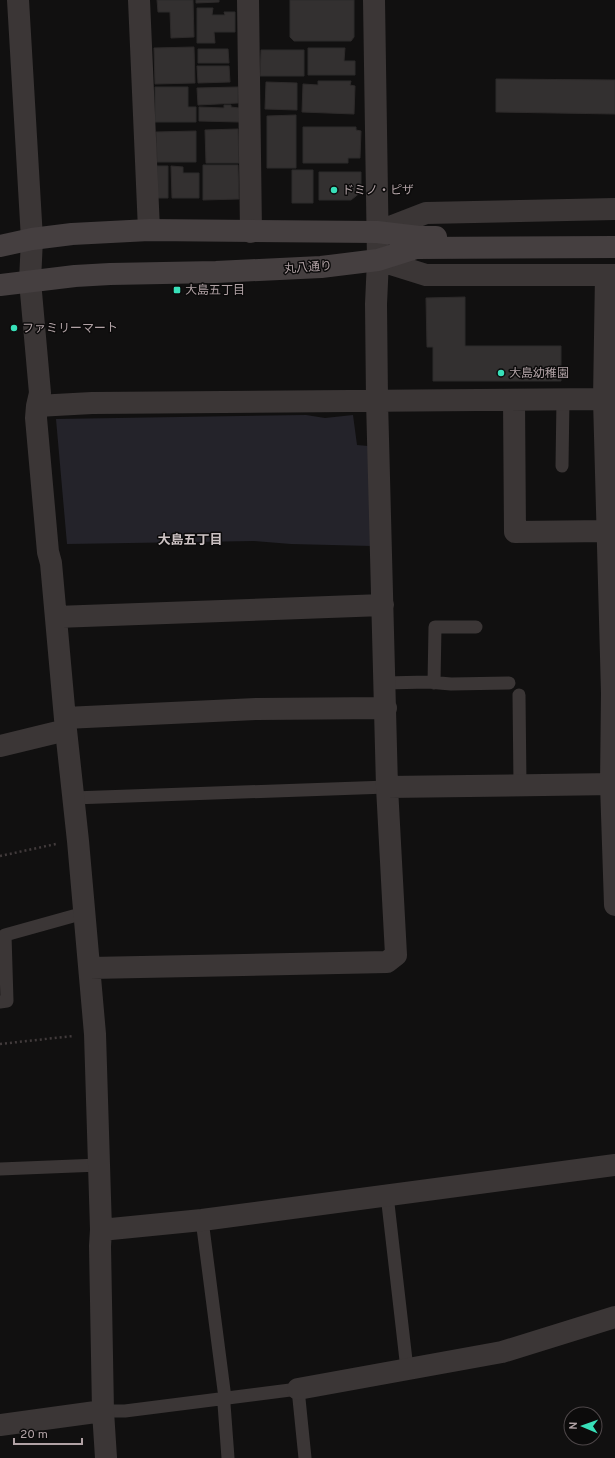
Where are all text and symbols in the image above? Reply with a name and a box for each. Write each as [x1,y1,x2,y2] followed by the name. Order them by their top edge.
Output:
[342,183,414,199] place label: ドミノ・ピザ
[329,185,339,195] marker: ドミノ・ピザ
[284,258,333,278] street label: 丸八通り
[185,283,245,299] place label: 大島五丁目
[172,285,182,295] marker: 大島五丁目
[22,321,118,337] place label: ファミリーマート
[9,323,19,333] marker: ファミリーマート
[509,366,569,382] place label: 大島幼稚園
[496,368,506,378] marker: 大島幼稚園
[157,533,223,549] district label: 大島五丁目
[563,1406,603,1446] north arrow
[14,1420,82,1446] scale bar
[567,1421,581,1430] text: N
[20,1427,48,1443] text: 20 m

